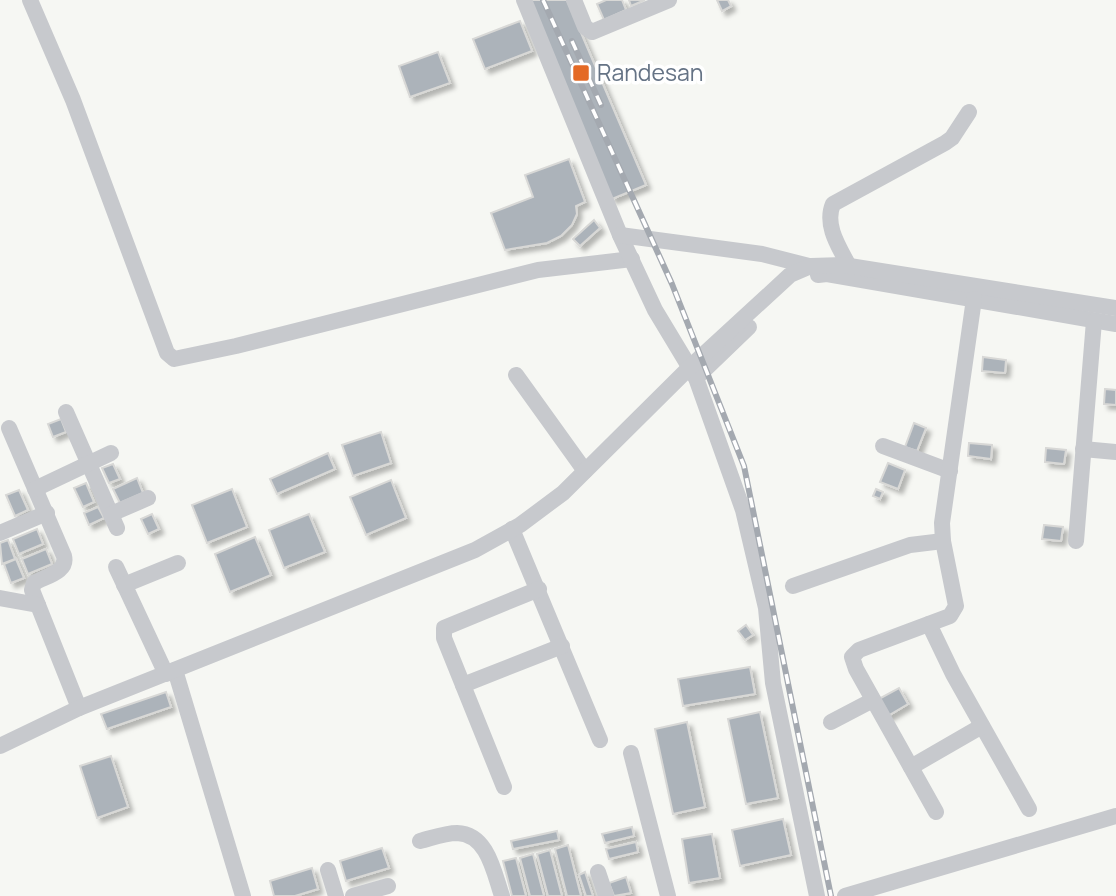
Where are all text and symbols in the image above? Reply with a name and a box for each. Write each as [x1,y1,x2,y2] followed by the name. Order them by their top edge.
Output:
[597,56,703,88] place label: Randesan
[571,63,591,83] marker: Randesan

